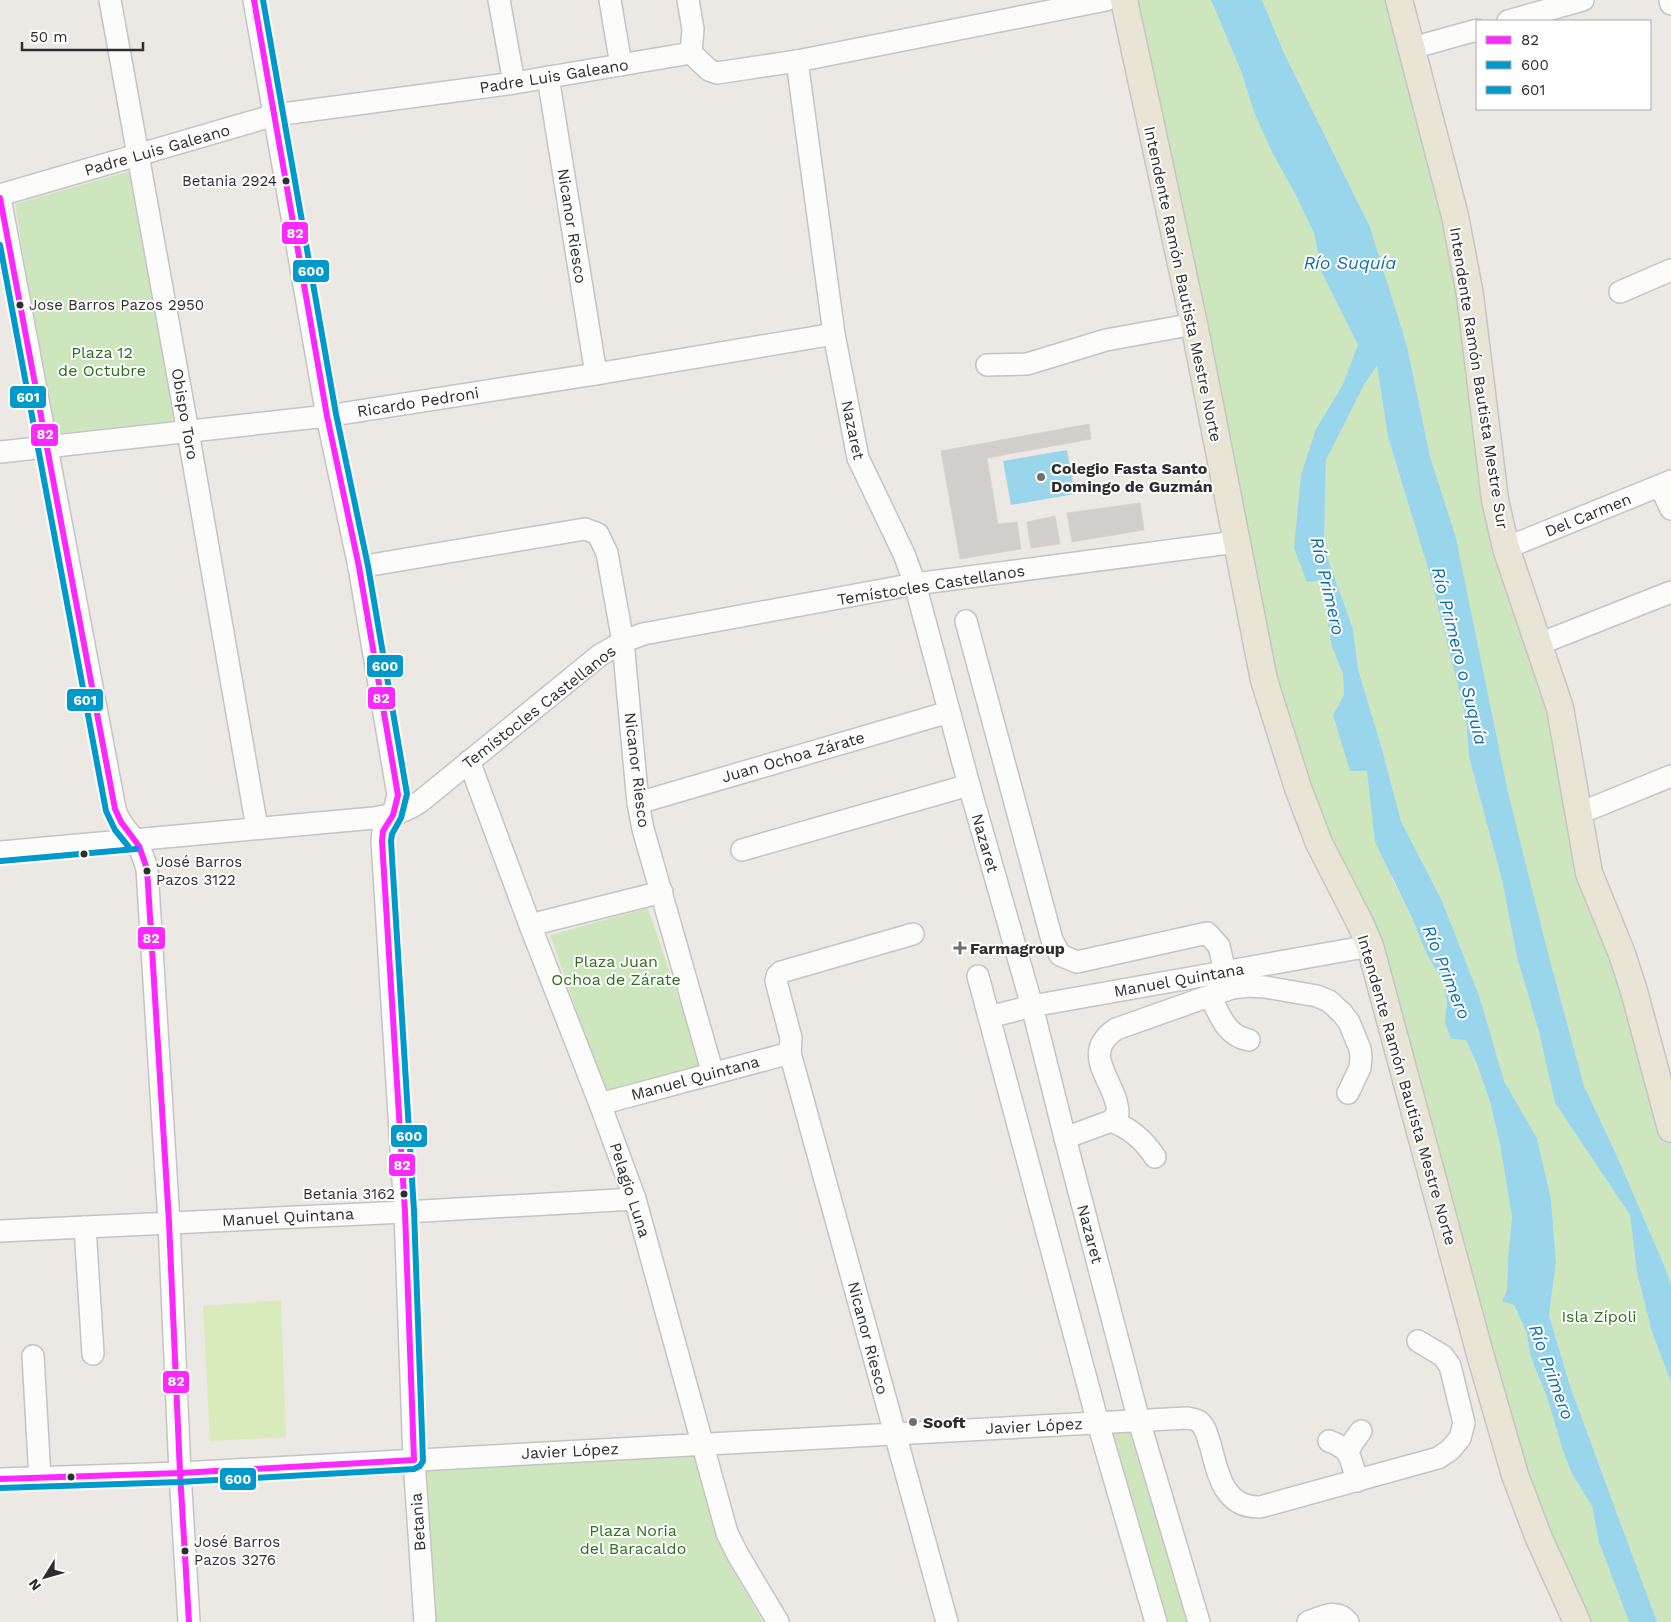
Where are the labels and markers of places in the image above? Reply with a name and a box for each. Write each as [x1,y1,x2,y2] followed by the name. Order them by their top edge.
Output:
[182,172,277,190] place label: Betania 2924
[281,176,291,186] marker: Betania 2924
[29,296,204,314] place label: Jose Barros Pazos 2950
[15,300,25,310] marker: Jose Barros Pazos 2950
[1051,459,1213,496] place label: Colegio Fasta Santo Domingo de Guzmán
[1035,471,1047,483] marker: Colegio Fasta Santo Domingo de Guzmán
[79,849,89,859] unlabelled marker
[156,853,242,889] place label: José Barros Pazos 3122
[142,866,152,876] marker: José Barros Pazos 3122
[970,939,1065,958] place label: Farmagroup
[954,942,966,954] marker: Farmagroup
[303,1185,395,1203] place label: Betania 3162
[399,1189,409,1199] marker: Betania 3162
[923,1413,966,1432] place label: Sooft
[907,1416,919,1428] marker: Sooft
[66,1472,76,1482] unlabelled marker
[194,1533,280,1569] place label: José Barros Pazos 3276
[180,1546,190,1556] marker: José Barros Pazos 3276

